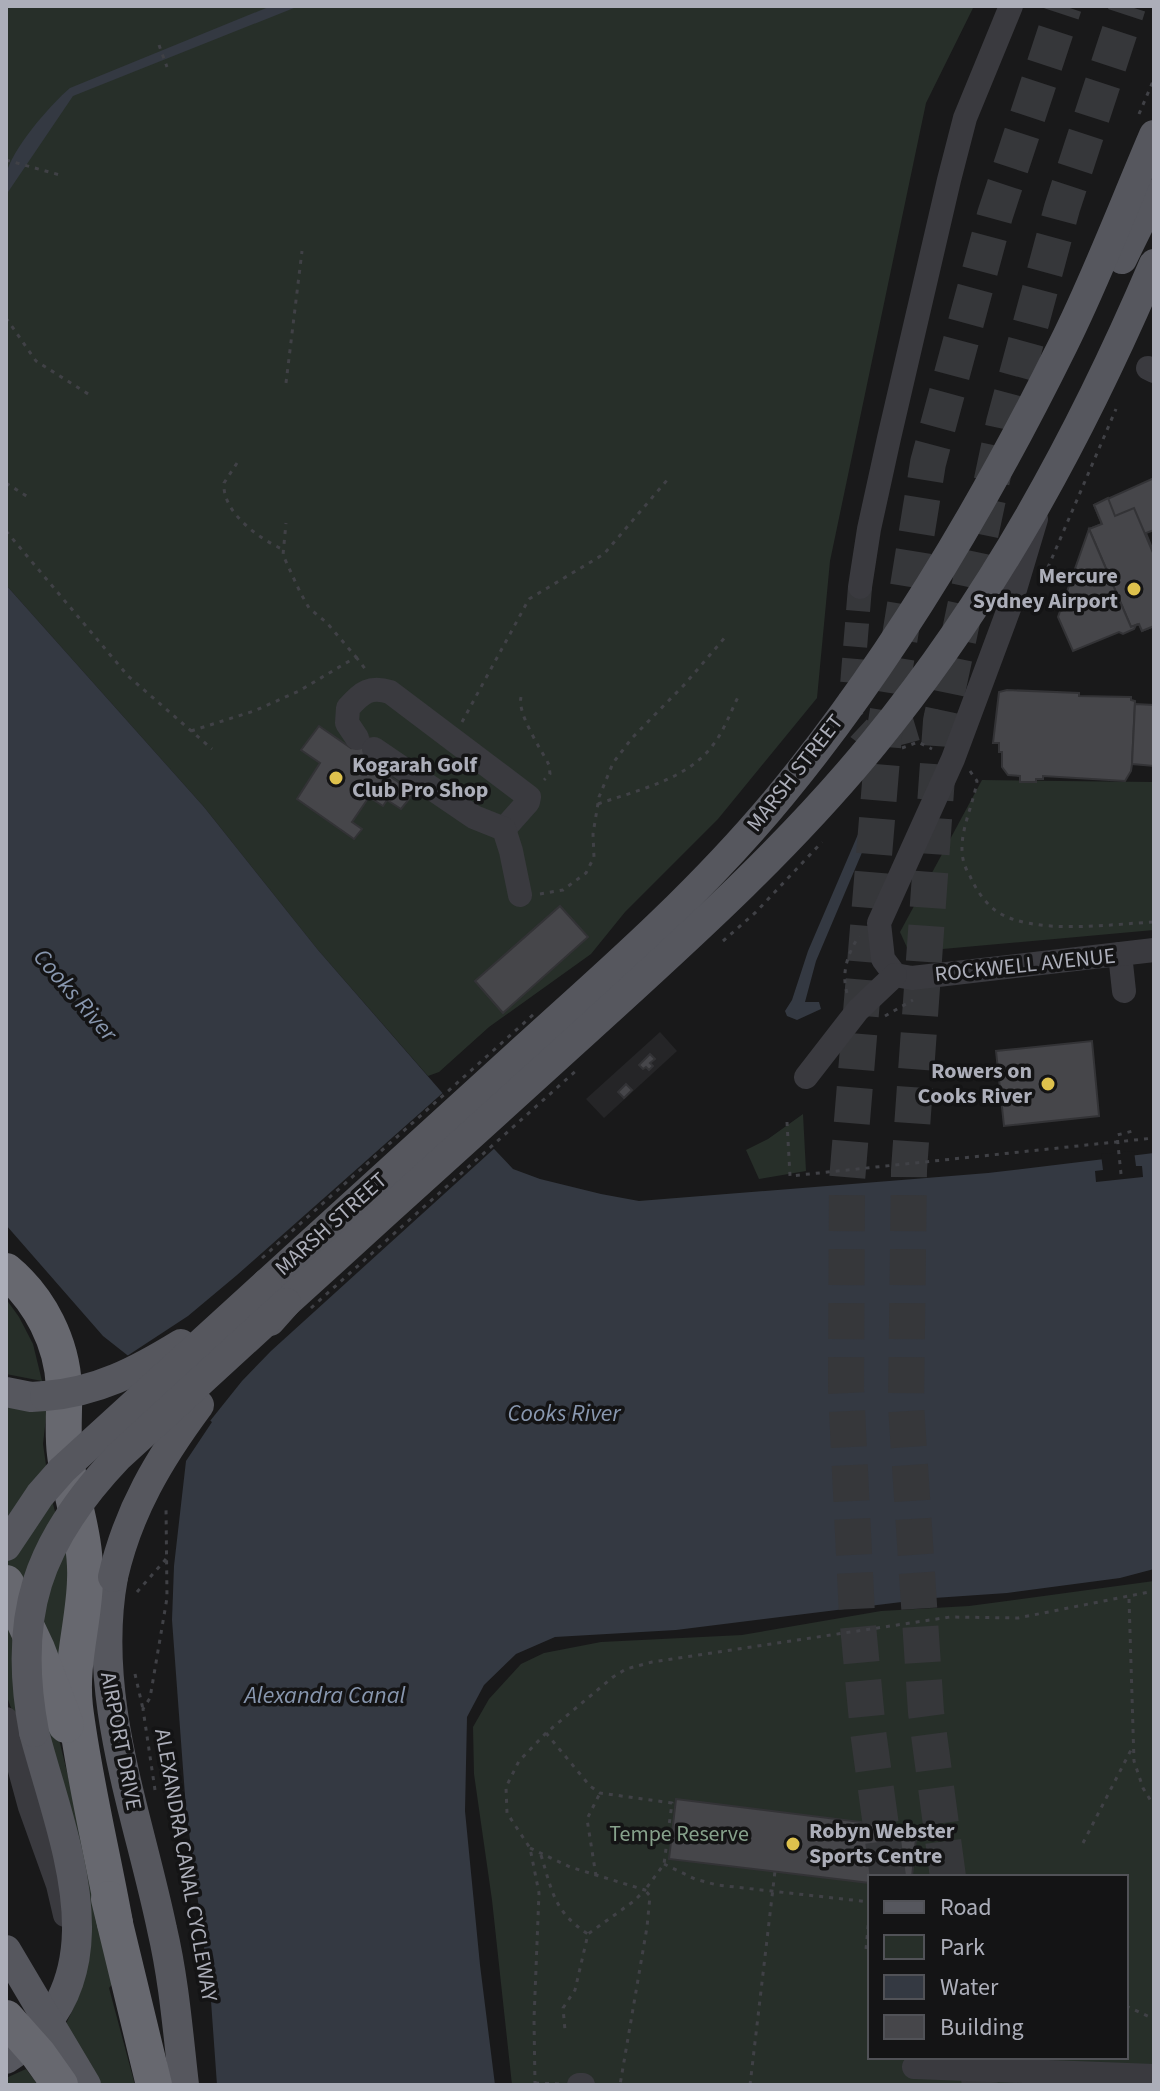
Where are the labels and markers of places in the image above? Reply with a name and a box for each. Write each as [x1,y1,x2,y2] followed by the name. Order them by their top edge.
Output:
[973,560,1119,617] place label: Mercure Sydney Airport
[1125,580,1143,598] marker: Mercure Sydney Airport
[352,749,488,806] place label: Kogarah Golf Club Pro Shop
[327,769,345,787] marker: Kogarah Golf Club Pro Shop
[918,1055,1032,1112] place label: Rowers on Cooks River
[1039,1075,1057,1093] marker: Rowers on Cooks River
[809,1815,955,1872] place label: Robyn Webster Sports Centre
[784,1835,802,1853] marker: Robyn Webster Sports Centre

